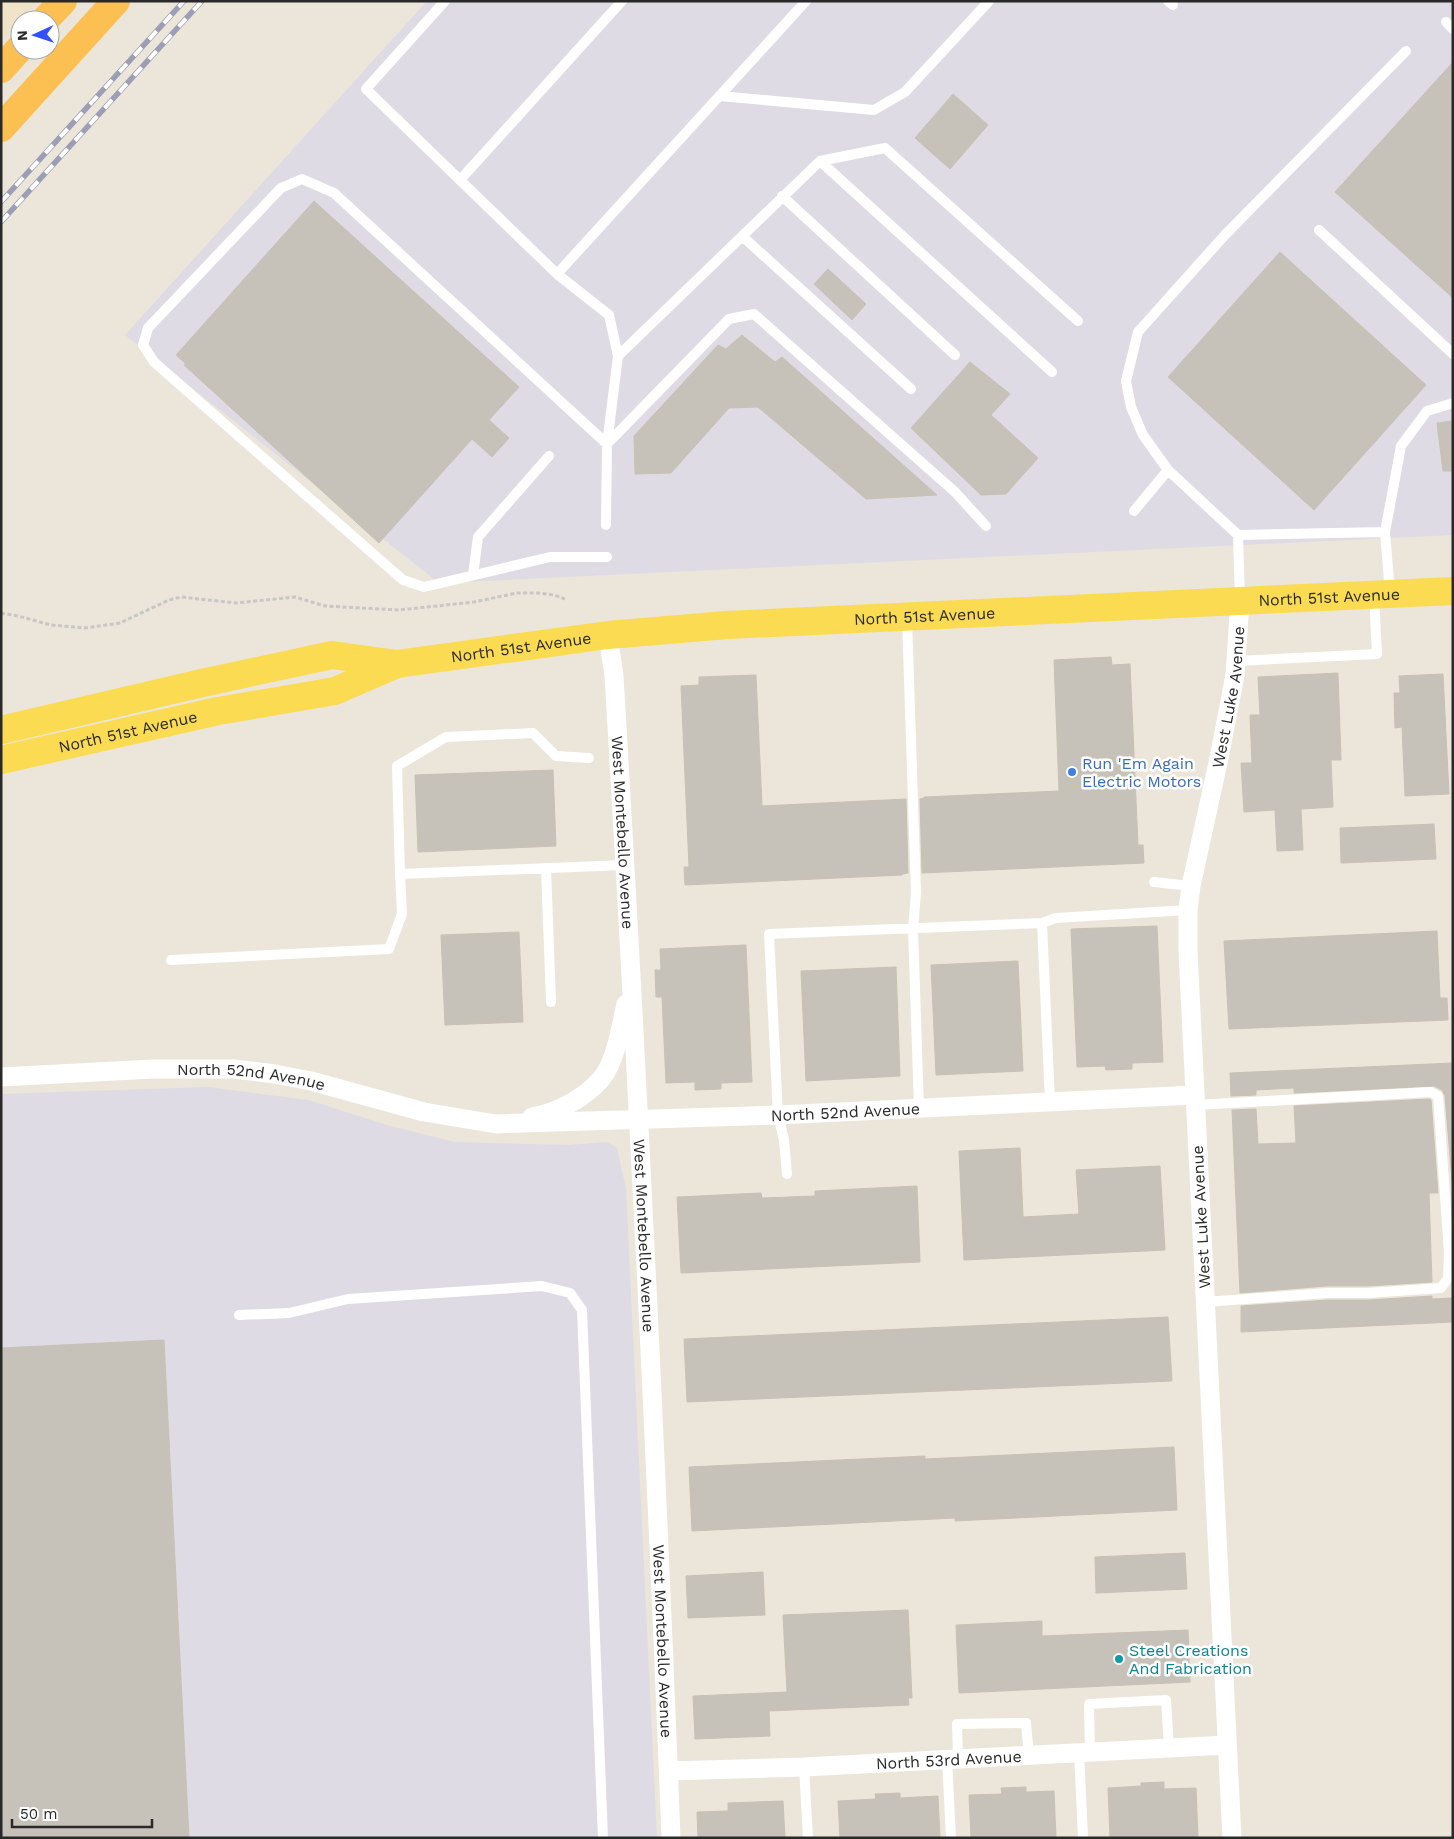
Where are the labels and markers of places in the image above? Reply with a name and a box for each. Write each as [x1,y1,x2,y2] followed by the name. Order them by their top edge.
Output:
[1082,754,1201,791] place label: Run 'Em Again Electric Motors
[1066,766,1078,778] marker: Run 'Em Again Electric Motors
[1129,1641,1252,1678] place label: Steel Creations And Fabrication
[1113,1653,1125,1665] marker: Steel Creations And Fabrication

